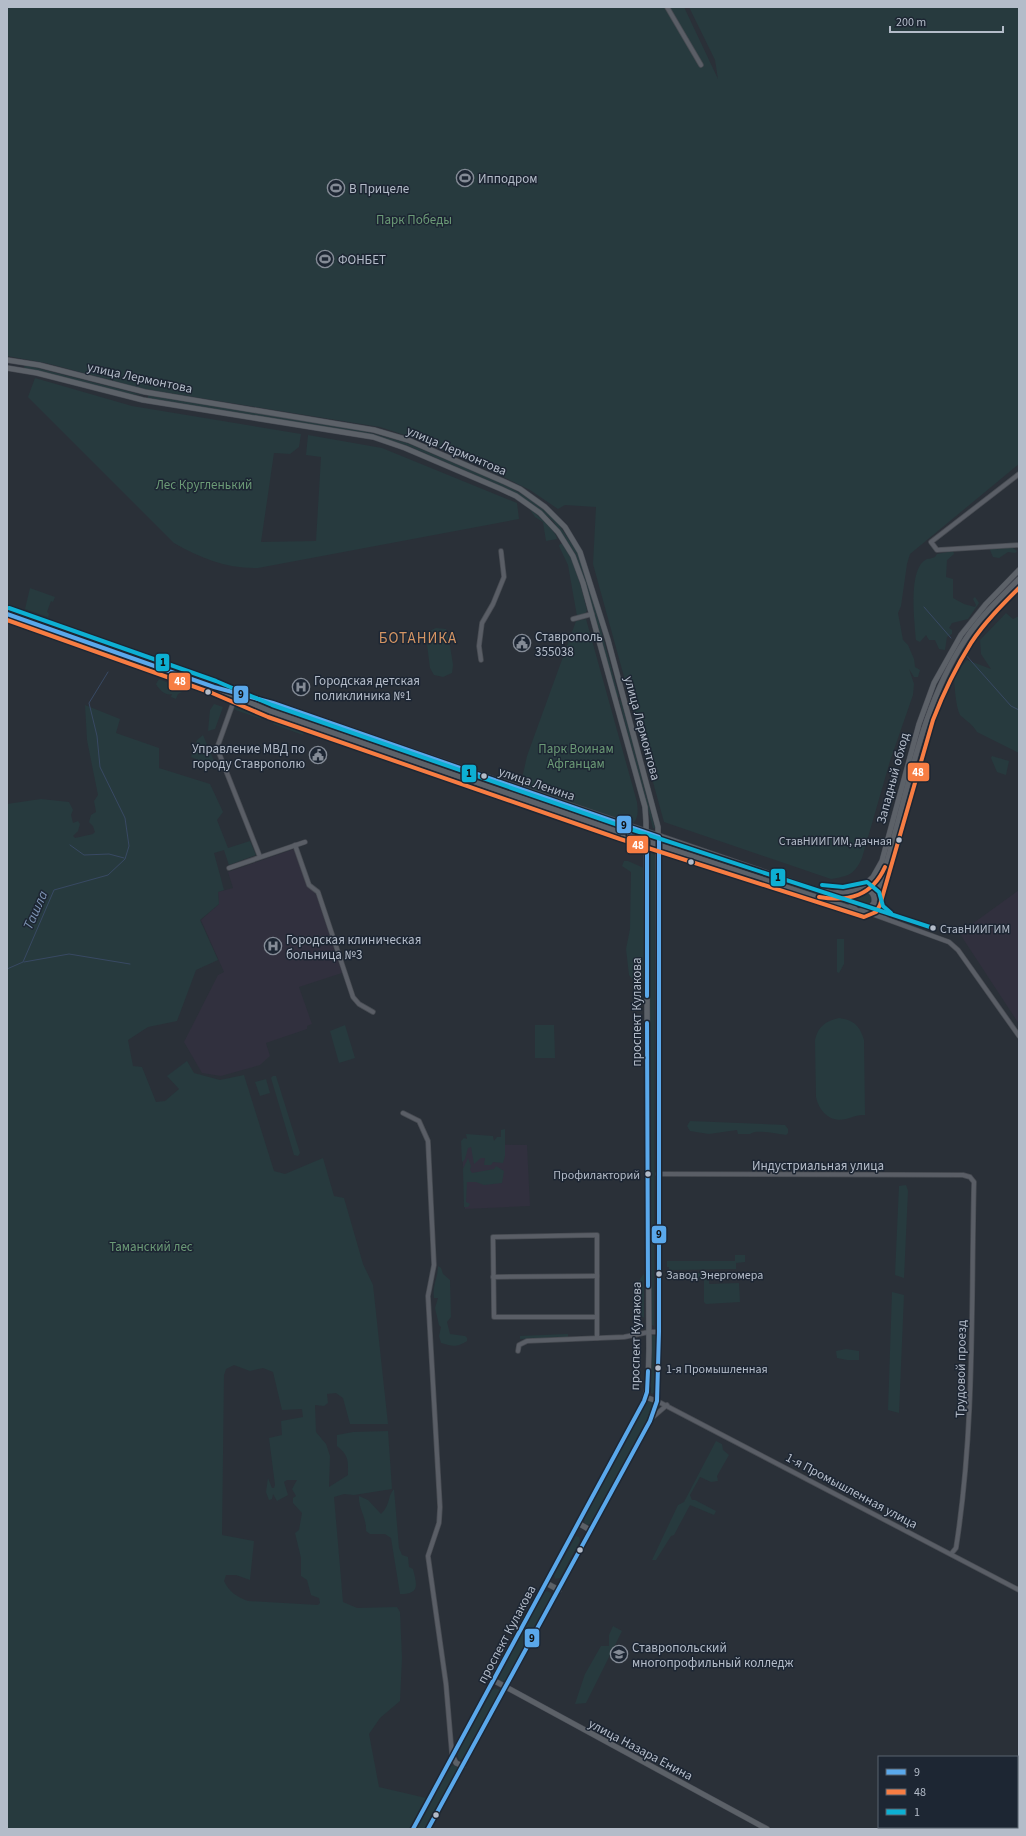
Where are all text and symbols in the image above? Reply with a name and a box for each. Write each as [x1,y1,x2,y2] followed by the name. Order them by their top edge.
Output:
[890,8,1003,34] scale bar
[896,14,926,31] text: 200 m
[455,168,475,188] sports icon: Ипподром
[478,170,538,188] place label: Ипподром
[326,178,346,198] sports icon: В Прицеле
[349,180,409,198] place label: В Прицеле
[376,211,452,229] park label: Парк Победы
[315,249,335,269] sports icon: ФОНБЕТ
[338,251,386,269] place label: ФОНБЕТ
[86,358,194,398] street label: улица Лермонтова
[404,422,509,480] street label: улица Лермонтова
[156,476,252,494] park label: Лес Кругленький
[379,628,457,649] district label: БОТАНИКА
[535,628,603,661] place label: Ставрополь 355038
[512,633,532,653] public building icon: Ставрополь 355038
[155,653,170,672] line badge: 1
[160,655,166,670] text: 1
[168,672,191,691] line badge: 48
[314,672,420,705] place label: Городская детская поликлиника №1
[174,674,186,689] text: 48
[619,674,665,782] street label: улица Лермонтова
[291,677,311,697] hospital icon: Городская детская поликлиника №1
[233,685,249,704] line badge: 9
[203,687,213,697] unlabelled marker
[238,687,244,702] text: 9
[872,731,914,826] street label: Западный обход
[192,740,305,773] place label: Управление МВД по городу Ставрополю
[538,740,614,773] park label: Парк Воинам Афганцам
[308,745,328,765] public building icon: Управление МВД по городу Ставрополю
[496,762,577,805] street label: улица Ленина
[907,762,930,782] line badge: 48
[461,764,477,783] line badge: 1
[912,765,924,780] text: 48
[466,766,472,781] text: 1
[479,771,489,781] unlabelled marker
[616,815,632,834] line badge: 9
[621,818,627,833] text: 9
[779,833,892,850] place label: СтавНИИГИМ, дачная
[626,835,649,854] line badge: 48
[894,835,904,845] marker: СтавНИИГИМ, дачная
[632,838,644,853] text: 48
[686,857,696,867] unlabelled marker
[770,868,786,887] line badge: 1
[775,870,781,885] text: 1
[19,887,54,933] water label: Ташла
[940,921,1010,938] place label: СтавНИИГИМ
[928,923,938,933] marker: СтавНИИГИМ
[286,931,421,964] place label: Городская клиническая больница №3
[263,936,283,956] hospital icon: Городская клиническая больница №3
[628,958,646,1066] street label: проспект Кулакова
[752,1157,884,1175] street label: Индустриальная улица
[553,1167,640,1184] place label: Профилакторий
[643,1169,653,1179] marker: Профилакторий
[651,1225,667,1244] line badge: 9
[656,1227,662,1242] text: 9
[109,1238,193,1256] park label: Таманский лес
[666,1267,763,1284] place label: Завод Энергомера
[654,1269,664,1279] marker: Завод Энергомера
[626,1281,646,1391] street label: проспект Кулакова
[951,1320,971,1418] street label: Трудовой проезд
[666,1361,768,1378] place label: 1-я Промышленная
[653,1363,663,1373] marker: 1-я Промышленная
[782,1448,921,1533] street label: 1-я Промышленная улица
[575,1545,585,1555] unlabelled marker
[473,1582,540,1687] street label: проспект Кулакова
[524,1628,540,1648] line badge: 9
[529,1631,535,1646] text: 9
[632,1639,794,1672] place label: Ставропольский многопрофильный колледж
[609,1644,629,1664] school or university icon: Ставропольский многопрофильный колледж
[585,1715,696,1785] street label: улица Назара Енина
[878,1756,1018,1828] legend
[914,1764,920,1781] text: 9
[914,1784,926,1801] text: 48
[914,1804,920,1821] text: 1
[431,1810,441,1820] unlabelled marker

